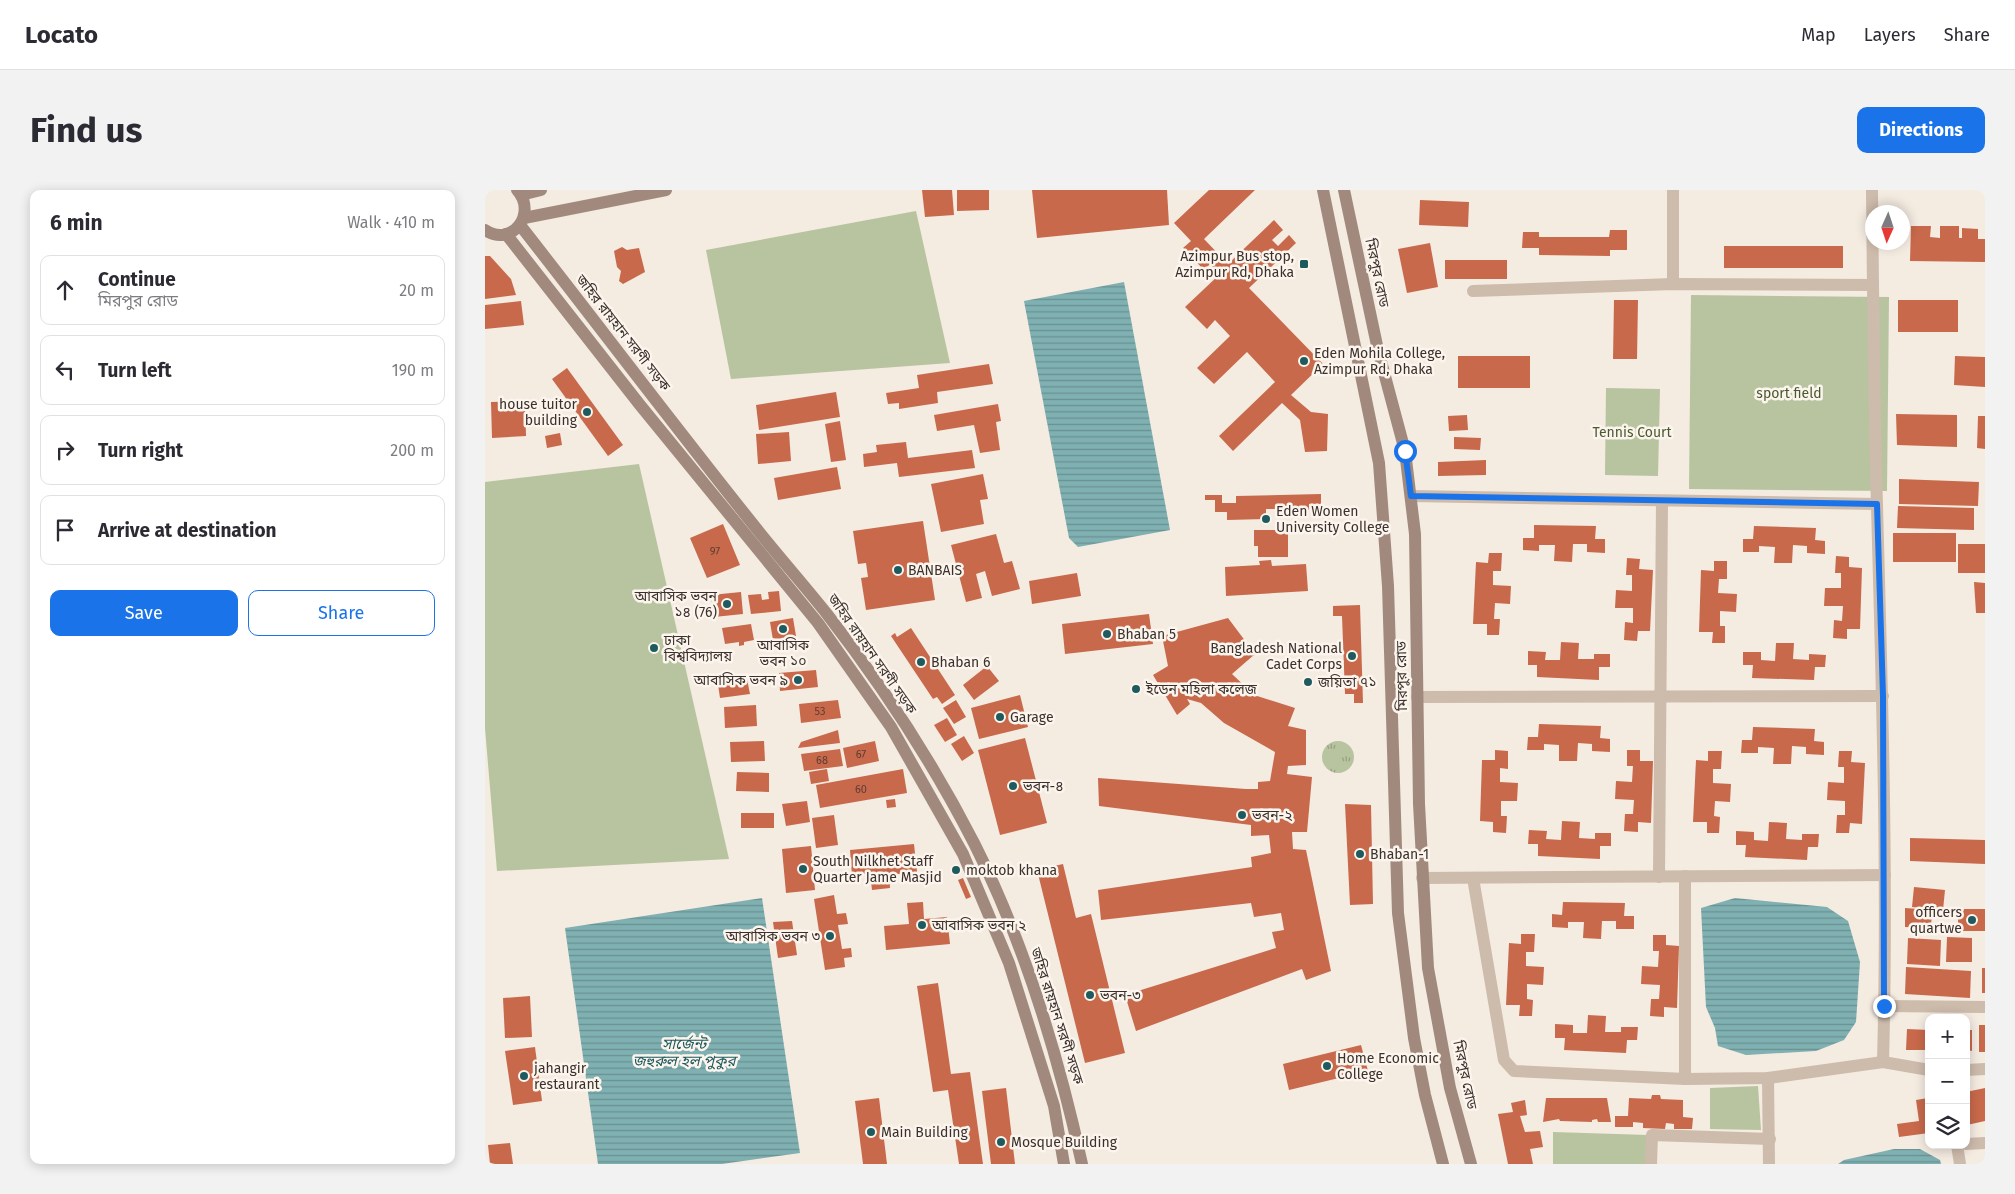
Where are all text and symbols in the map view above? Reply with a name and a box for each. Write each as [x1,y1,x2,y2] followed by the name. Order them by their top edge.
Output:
[25,21,98,49] text: Locato
[1801,24,1836,46] text: Map
[1864,24,1916,46] text: Layers
[1944,24,1990,46] text: Share
[1857,107,1985,153] button: Directions
[30,109,142,151] text: Find us
[1865,205,1910,250] north arrow
[50,210,103,236] text: 6 min
[347,213,435,232] text: Walk · 410 m
[1361,236,1393,310] street label: মিরপুর রোড
[1175,248,1294,281] place label: Azimpur Bus stop, Azimpur Rd, Dhaka
[1298,258,1310,270] marker: Azimpur Bus stop, Azimpur Rd, Dhaka
[98,268,176,291] text: Continue
[572,271,674,395] street label: জহির রায়হান সরণী সড়ক
[51,276,79,304] icon: ahead
[399,281,434,300] text: 20 m
[98,291,178,310] text: মিরপুর রোড
[1314,345,1445,378] place label: Eden Mohila College, Azimpur Rd, Dhaka
[1298,355,1310,367] marker: Eden Mohila College, Azimpur Rd, Dhaka
[51,356,79,384] icon: left
[98,359,172,382] text: Turn left
[392,361,434,380] text: 190 m
[1756,385,1822,402] park label: sport field
[499,396,578,429] place label: house tuitor building
[581,406,593,418] marker: house tuitor building
[1592,424,1672,441] park label: Tennis Court
[51,436,79,464] icon: right
[98,439,183,462] text: Turn right
[1394,440,1417,463] route start
[390,441,434,460] text: 200 m
[1276,503,1389,536] place label: Eden Women University College
[1260,513,1272,525] marker: Eden Women University College
[51,516,79,544] icon: arrive
[98,519,277,542] text: Arrive at destination
[710,545,720,558] house number: 97
[908,562,963,579] place label: BANBAIS
[892,564,904,576] marker: BANBAIS
[634,588,718,621] place label: আবাসিক ভবন ১৪ (76)
[50,590,238,636] button: Save
[248,590,435,636] button: Share
[824,590,920,718] street label: জহির রায়হান সরণী সড়ক
[721,598,733,610] marker: আবাসিক ভবন ১৪ (76)
[777,623,789,635] marker: আবাসিক ভবন ১০
[1117,626,1176,643] place label: Bhaban 5
[1101,628,1113,640] marker: Bhaban 5
[663,632,732,665] place label: ঢাকা বিশ্ববিদ্যালয়
[756,637,810,670] place label: আবাসিক ভবন ১০
[1210,640,1342,673] place label: Bangladesh National Cadet Corps
[1393,640,1411,712] street label: মিরপুর রোড
[648,642,660,654] marker: ঢাকা বিশ্ববিদ্যালয়
[1346,650,1358,662] marker: Bangladesh National Cadet Corps
[931,654,991,671] place label: Bhaban 6
[915,656,927,668] marker: Bhaban 6
[693,672,788,689] place label: আবাসিক ভবন ৯
[792,674,804,686] marker: আবাসিক ভবন ৯
[1317,674,1376,691] place label: জয়িতা ৭১
[1302,676,1314,688] marker: জয়িতা ৭১
[1145,681,1258,698] place label: ইডেন মহিলা কলেজ
[1130,683,1142,695] marker: ইডেন মহিলা কলেজ
[815,705,825,718] house number: 53
[1010,709,1054,726] place label: Garage
[994,711,1006,723] marker: Garage
[856,748,866,761] house number: 67
[816,754,828,767] house number: 68
[1022,778,1064,795] place label: ভবন-৪
[1007,780,1019,792] marker: ভবন-৪
[855,783,867,796] house number: 60
[1251,807,1293,824] place label: ভবন-২
[1236,809,1248,821] marker: ভবন-২
[1370,846,1429,863] place label: Bhaban-1
[1354,848,1366,860] marker: Bhaban-1
[813,853,942,886] place label: South Nilkhet Staff Quarter Jame Masjid
[966,862,1057,879] place label: moktob khana
[797,863,809,875] marker: South Nilkhet Staff Quarter Jame Masjid
[950,864,962,876] marker: moktob khana
[1910,904,1962,937] place label: officers quartwe
[1966,914,1978,926] marker: officers quartwe
[931,917,1027,934] place label: আবাসিক ভবন ২
[916,919,928,931] marker: আবাসিক ভবন ২
[725,928,820,945] place label: আবাসিক ভবন ৩
[824,930,836,942] marker: আবাসিক ভবন ৩
[1027,945,1087,1087] street label: জহির রায়হান সরণী সড়ক
[1099,987,1141,1004] place label: ভবন-৩
[1084,989,1096,1001] marker: ভবন-৩
[1873,995,1896,1018] route end
[1925,1014,1970,1149] map controls
[1925,1014,1970,1059] button: +
[633,1035,738,1070] water label: সার্জেন্ট জহুরুল হল পুকুর
[1449,1038,1481,1112] street label: মিরপুর রোড
[1337,1050,1439,1083] place label: Home Economic College
[1925,1059,1970,1104] button: −
[533,1060,601,1093] place label: jahangir restaurant
[1321,1060,1333,1072] marker: Home Economic College
[518,1070,530,1082] marker: jahangir restaurant
[1925,1104,1970,1149] button: layers
[881,1124,969,1141] place label: Main Building
[865,1126,877,1138] marker: Main Building
[1011,1134,1118,1151] place label: Mosque Building
[995,1136,1007,1148] marker: Mosque Building

